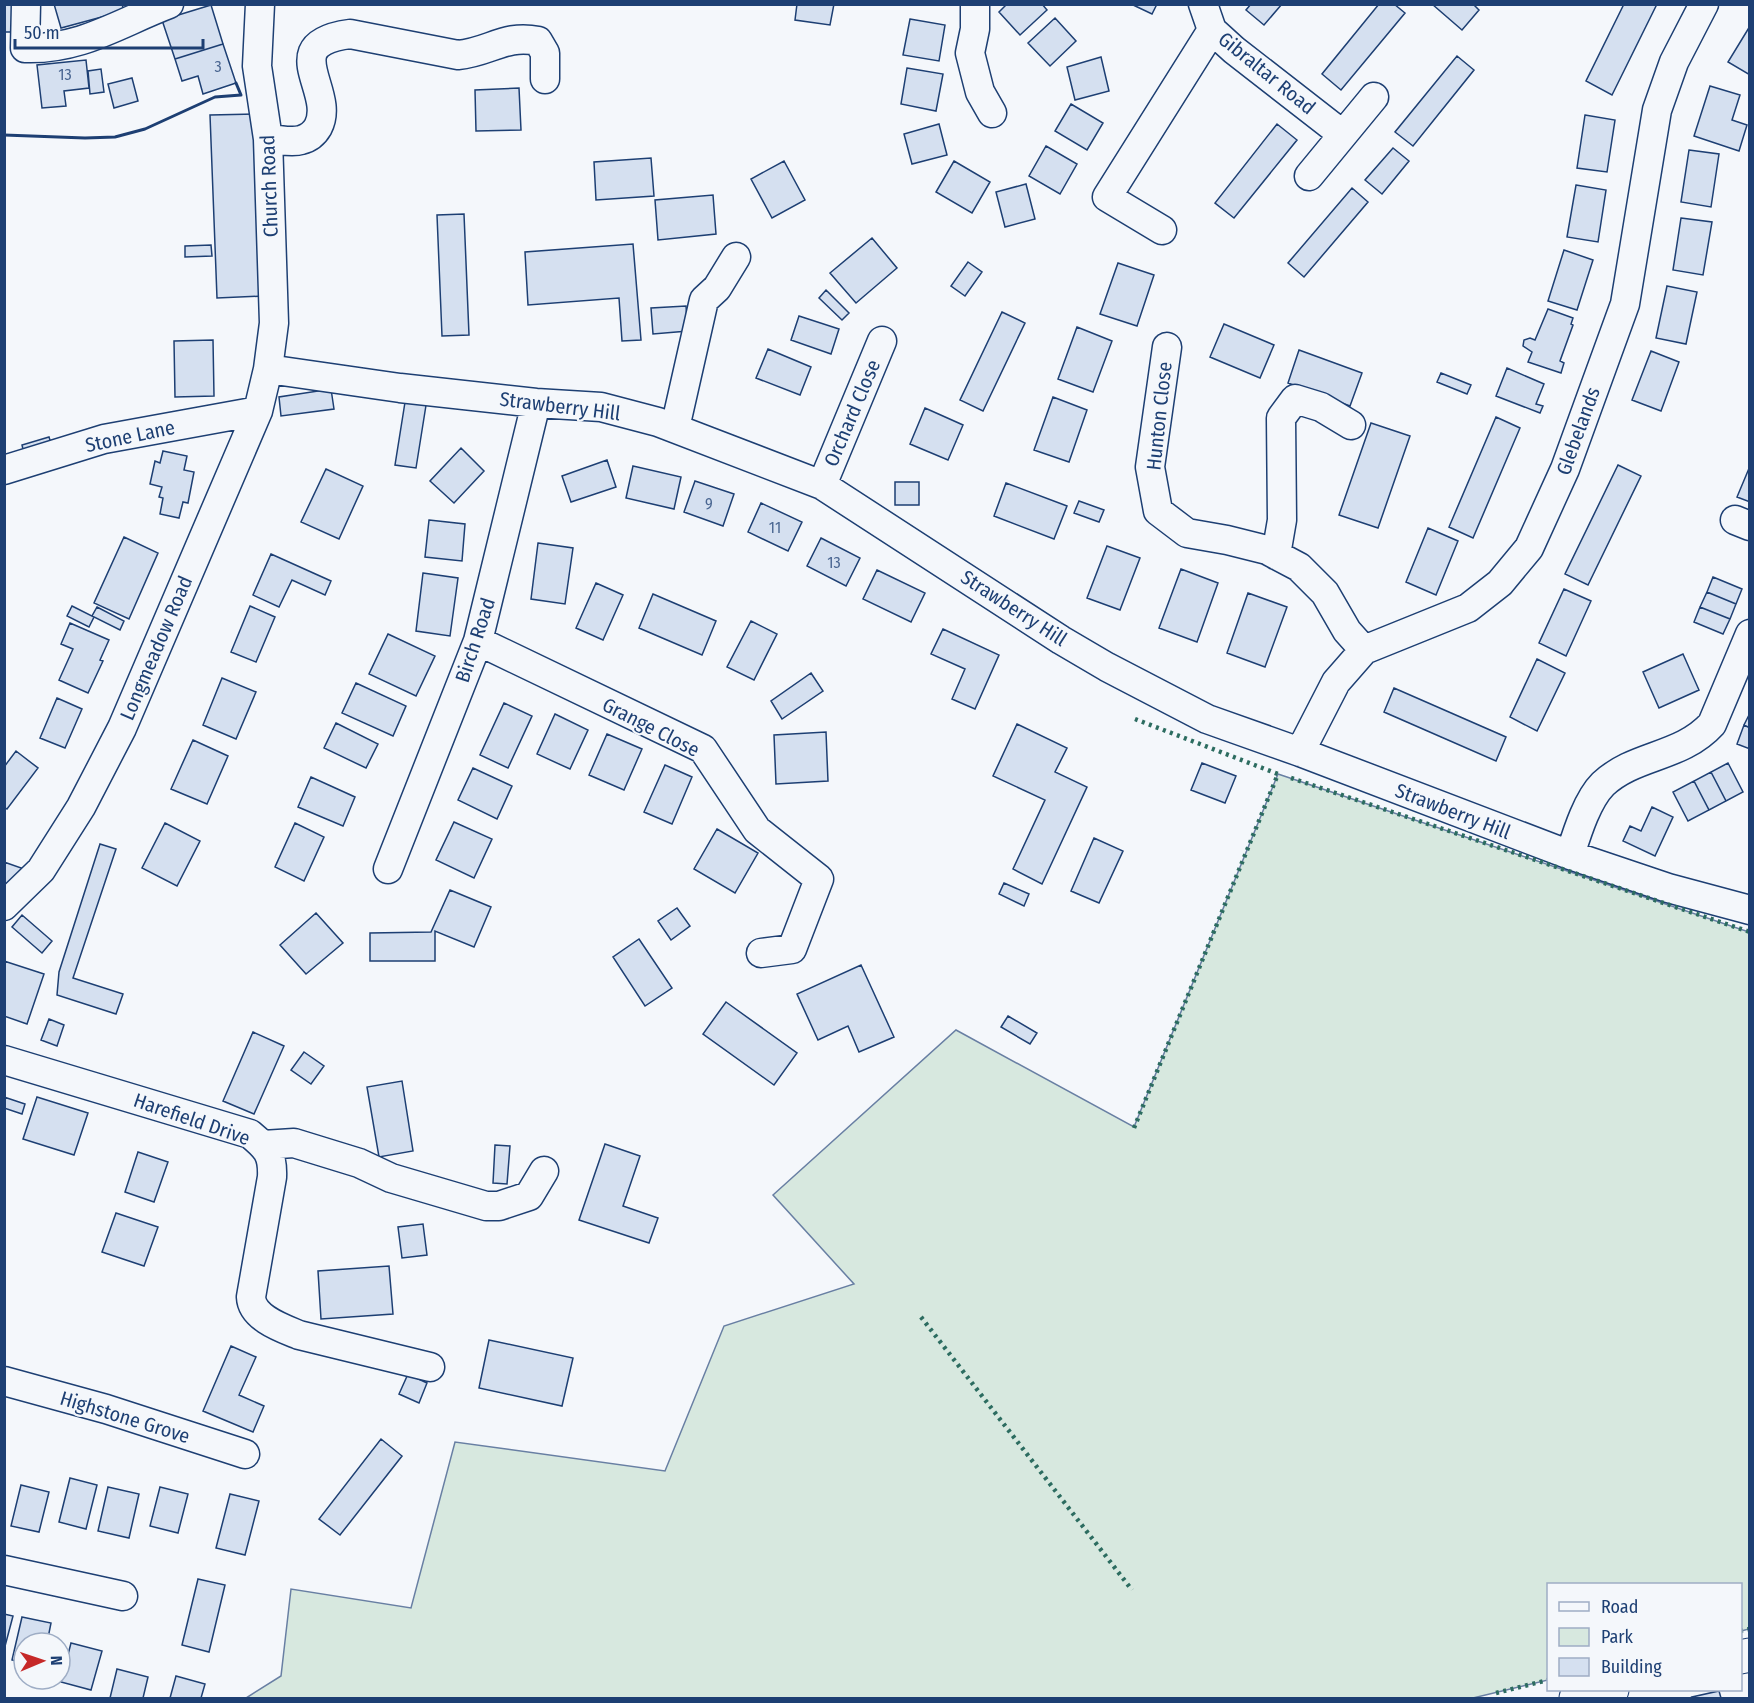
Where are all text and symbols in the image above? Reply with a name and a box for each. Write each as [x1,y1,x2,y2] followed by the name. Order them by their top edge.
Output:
[15,12,202,50] scale bar
[24,22,60,44] text: 50 m
[1214,27,1320,119] street label: Gibraltar Road
[214,57,222,76] house number: 3
[58,65,72,84] house number: 13
[255,134,283,238] street label: Church Road
[819,356,885,470] street label: Orchard Close
[1141,360,1177,472] street label: Hunton Close
[1551,384,1605,478] street label: Glebelands
[498,387,622,425] street label: Strawberry Hill
[83,415,177,457] street label: Stone Lane
[705,494,713,513] house number: 9
[769,518,781,537] house number: 11
[827,553,841,572] house number: 13
[957,565,1071,651] street label: Strawberry Hill
[115,572,197,724] street label: Longmeadow Road
[450,595,500,685] street label: Birch Road
[598,692,704,762] street label: Grange Close
[1392,778,1514,844] street label: Strawberry Hill
[131,1088,253,1150] street label: Harefield Drive
[57,1386,193,1448] street label: Highstone Grove
[1547,1583,1742,1691] legend
[1601,1596,1638,1618] text: Road
[1601,1626,1634,1648] text: Park
[12,1631,72,1691] north arrow
[47,1655,66,1666] text: N
[1601,1656,1662,1678] text: Building

